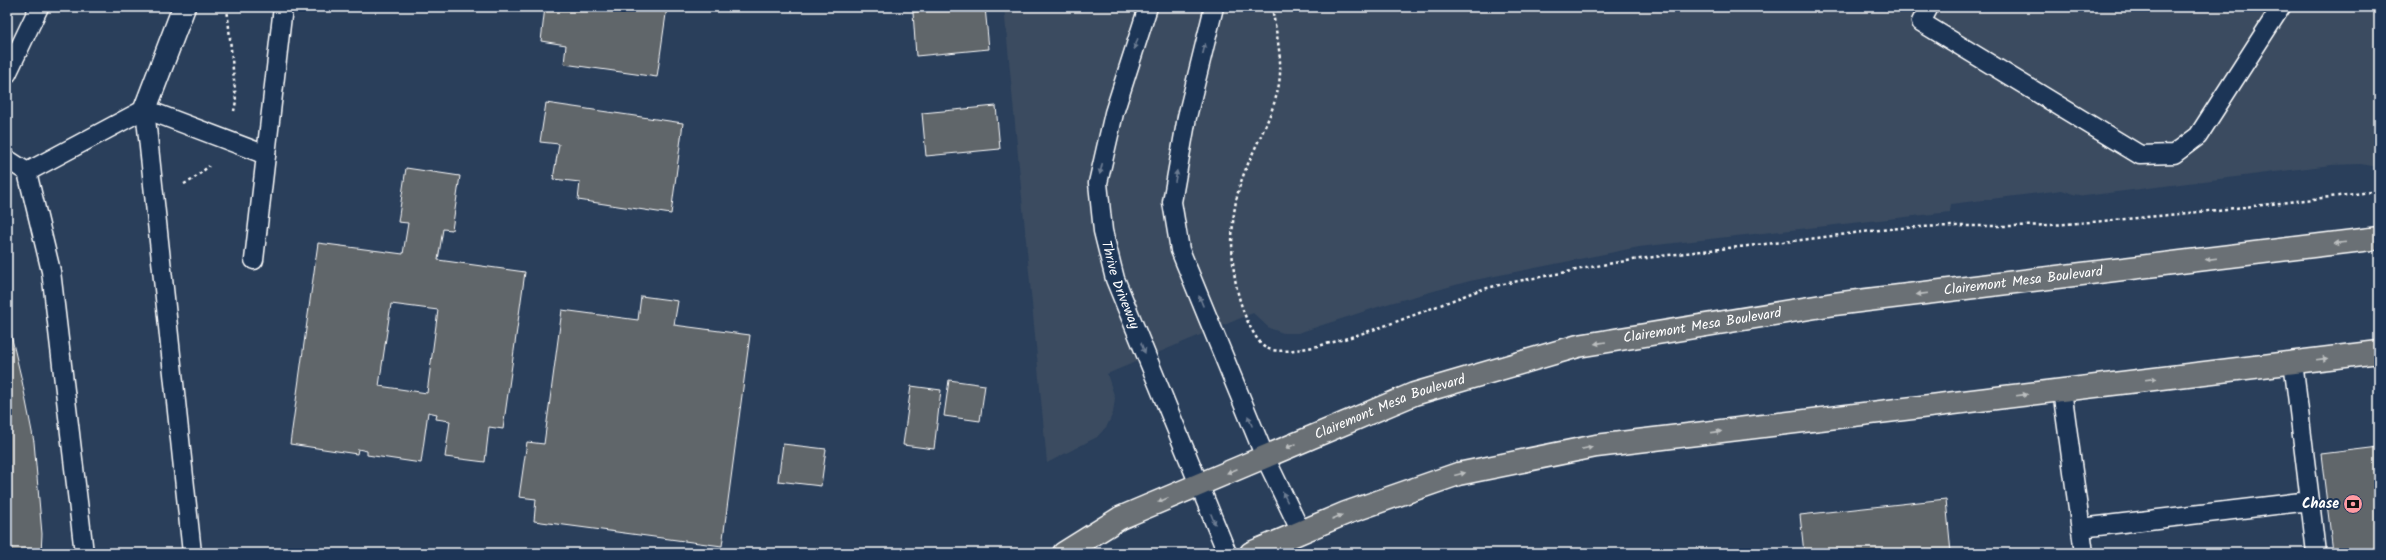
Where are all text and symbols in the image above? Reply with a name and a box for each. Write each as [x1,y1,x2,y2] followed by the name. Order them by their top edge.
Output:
[1133,38,1139,50] one-way arrow
[1201,43,1207,55] one-way arrow
[1098,163,1104,175] one-way arrow
[1173,170,1179,182] one-way arrow
[1095,238,1146,333] street label: Thrive Driveway
[2334,240,2346,246] one-way arrow
[2205,256,2217,262] one-way arrow
[1942,260,2105,302] street label: Clairemont Mesa Boulevard
[1916,290,1928,297] one-way arrow
[1197,294,1203,306] one-way arrow
[1622,302,1784,349] street label: Clairemont Mesa Boulevard
[1594,340,1606,346] one-way arrow
[1140,342,1146,353] one-way arrow
[2316,356,2328,362] one-way arrow
[1311,368,1469,446] street label: Clairemont Mesa Boulevard
[2145,376,2157,382] one-way arrow
[2016,392,2028,398] one-way arrow
[1247,414,1253,426] one-way arrow
[1710,428,1722,435] one-way arrow
[1286,443,1297,449] one-way arrow
[1581,444,1594,450] one-way arrow
[1227,468,1238,474] one-way arrow
[1454,471,1466,477] one-way arrow
[1282,491,1288,502] one-way arrow
[2302,493,2339,515] place label: Chase
[2342,493,2364,515] bank icon: Chase
[1157,498,1169,504] one-way arrow
[1332,513,1344,519] one-way arrow
[1210,514,1216,525] one-way arrow

